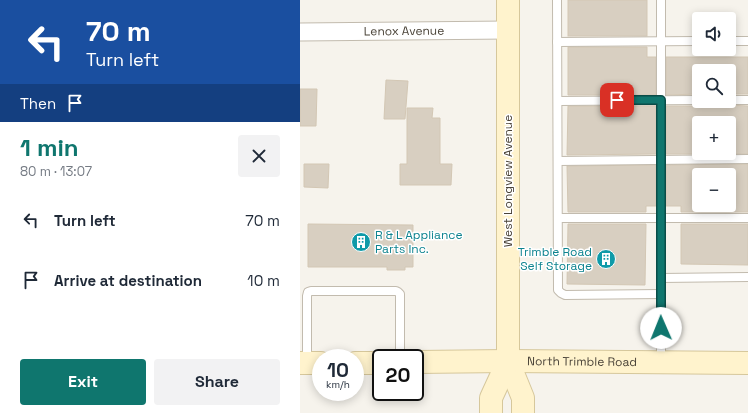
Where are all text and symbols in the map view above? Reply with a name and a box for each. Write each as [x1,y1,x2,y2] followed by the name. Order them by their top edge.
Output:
[692,12,736,212] map controls
[692,12,736,56] button: sound
[86,13,151,49] text: 70 m
[20,16,72,68] icon: left
[364,23,444,39] street label: Lenox Avenue
[86,48,159,71] text: Turn left
[692,64,736,108] button: search
[600,83,634,117] pin
[606,89,628,111] icon: arrive
[64,92,86,114] icon: arrive
[20,94,56,113] text: Then
[500,115,516,247] street label: West Longview Avenue
[692,116,736,160] button: +
[20,132,79,163] text: 1 min
[238,135,280,177] button: close
[20,163,92,180] text: 80 m · 13:07
[692,168,736,212] button: −
[20,209,42,231] icon: left
[54,211,116,230] text: Turn left
[245,211,280,230] text: 70 m
[375,227,463,257] place label: R & L Appliance Parts Inc.
[350,231,372,253] building icon: R & L Appliance Parts Inc.
[518,244,592,274] place label: Trimble Road Self Storage
[595,248,617,270] building icon: Trimble Road Self Storage
[20,269,42,291] icon: arrive
[54,271,202,290] text: Arrive at destination
[247,271,280,290] text: 10 m
[640,307,682,349] position arrow
[372,349,424,401] speed limit sign: 20
[527,353,637,370] street label: North Trimble Road
[327,357,349,383] text: 10
[20,359,146,405] button: Exit
[154,359,280,405] button: Share
[326,378,350,391] text: km/h

